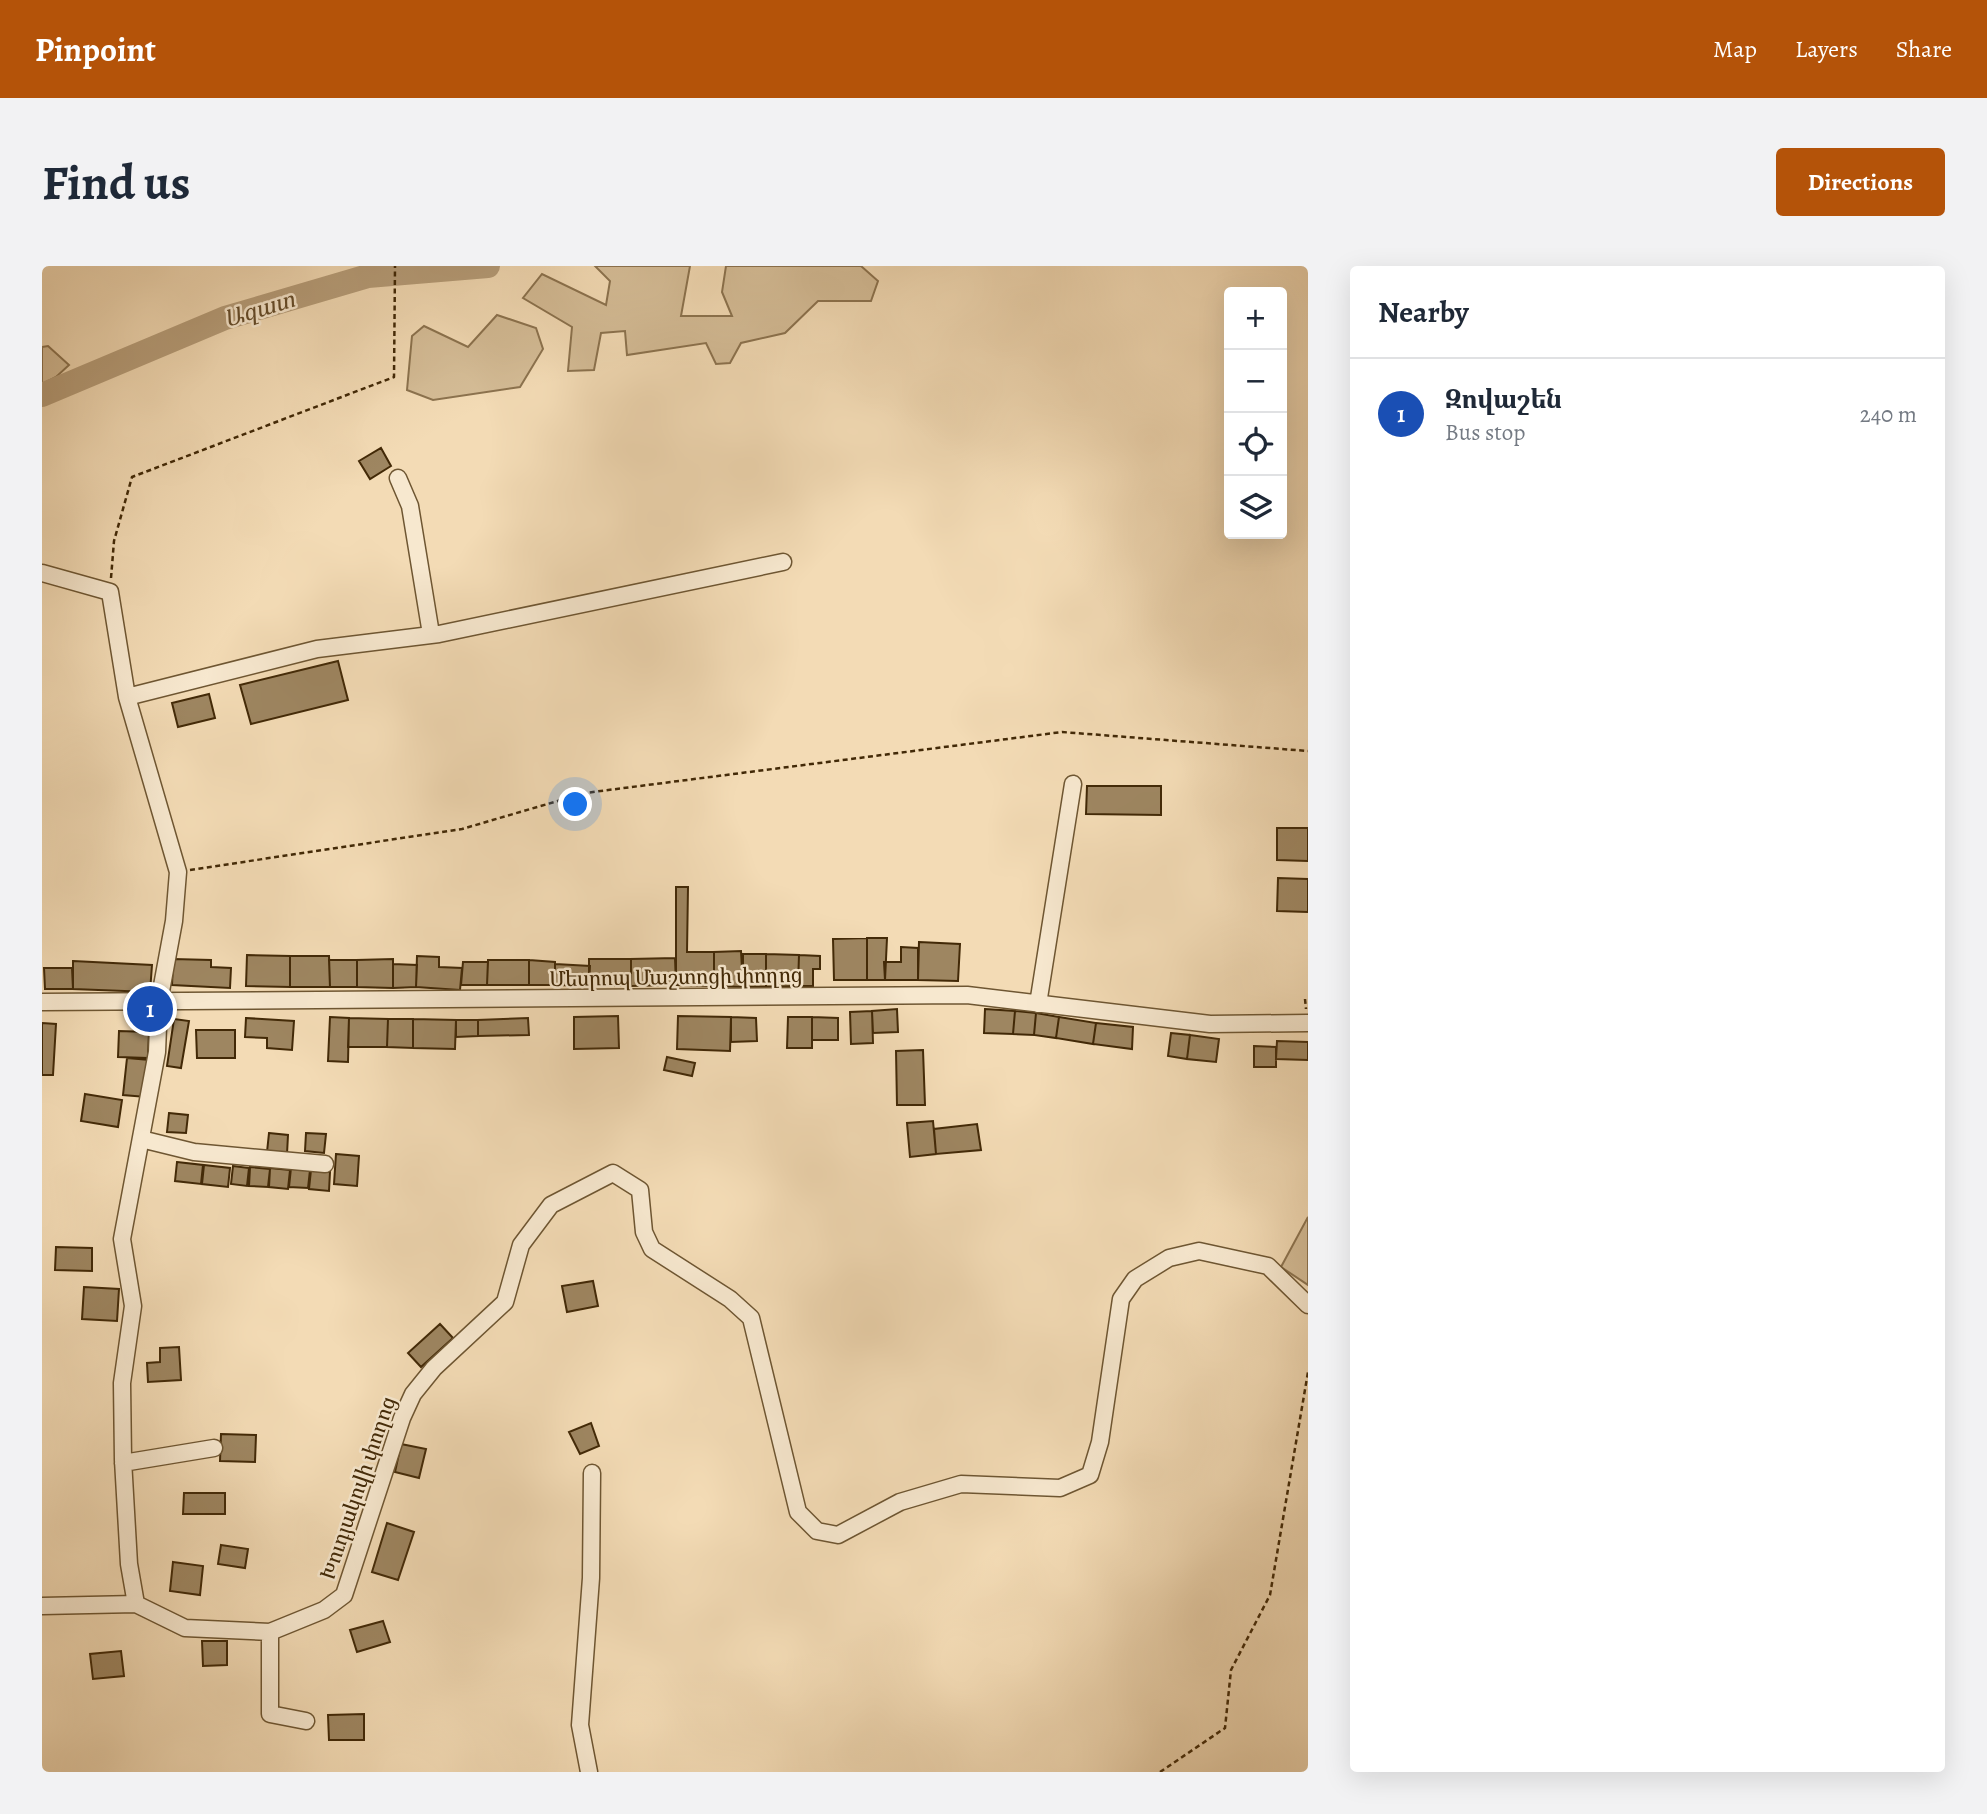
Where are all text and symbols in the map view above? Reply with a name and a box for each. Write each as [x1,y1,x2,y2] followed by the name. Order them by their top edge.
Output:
[35,27,156,72] text: Pinpoint
[1713,33,1757,65] text: Map
[1795,33,1858,65] text: Layers
[1896,33,1952,65] text: Share
[1776,148,1945,216] button: Directions
[42,149,190,216] text: Find us
[220,284,299,335] water label: Ազատ
[1224,287,1287,539] map controls
[1224,287,1287,350] button: +
[1378,292,1469,332] text: Nearby
[1224,350,1287,413] button: −
[1445,382,1562,417] text: Զովաշեն
[1397,399,1405,430] text: 1
[1860,399,1917,430] text: 240 m
[1224,413,1287,476] button: locate
[1445,417,1525,448] text: Bus stop
[1224,476,1287,539] button: layers
[558,787,592,821] your location
[549,961,803,993] street label: Մեսրոպ Մաշտոցի փողոց
[127,983,173,1035] pin: 1
[314,1393,402,1583] street label: Խուդյակովի փողոց

